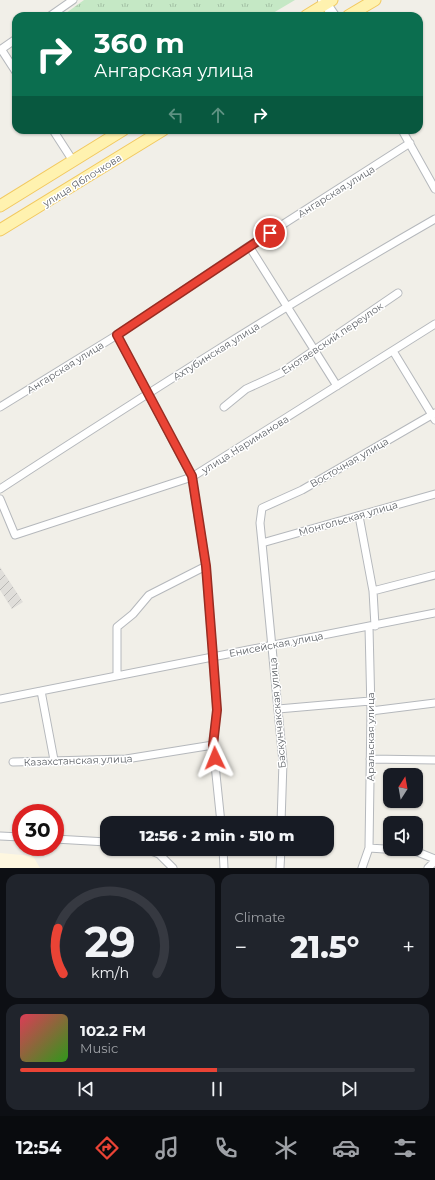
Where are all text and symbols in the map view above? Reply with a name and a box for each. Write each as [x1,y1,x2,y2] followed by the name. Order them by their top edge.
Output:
[94,26,185,60] text: 360 m
[28,28,80,80] icon: right
[94,60,254,82] text: Ангарская улица
[165,104,187,126] icon: left
[207,104,229,126] icon: ahead
[249,104,271,126] icon: right
[40,151,124,210] street label: улица Яблочкова
[295,162,377,220] street label: Ангарская улица
[253,216,287,250] pin
[259,222,281,244] icon: arrive
[279,299,386,377] street label: Енотаевский переулок
[171,319,262,383] street label: Ахтубинская улица
[24,338,106,396] street label: Ангарская улица
[198,412,291,477] street label: улица Нариманова
[308,435,391,490] street label: Восточная улица
[297,498,399,539] street label: Монгольская улица
[228,629,324,660] street label: Енисейская улица
[266,657,289,769] street label: Баскунчакская улица
[364,692,377,782] street label: Аральская улица
[194,737,236,779] position arrow
[23,752,133,769] street label: Казахстанская улица
[383,768,423,808] north arrow
[383,768,423,856] map controls
[12,804,64,856] speed limit sign: 30
[383,816,423,856] button: sound
[140,826,294,845] text: 12:56 · 2 min · 510 m
[235,909,285,925] text: Climate
[85,917,136,967] text: 29
[290,929,359,966] text: 21.5°
[235,934,247,961] text: −
[402,934,415,961] text: +
[91,964,129,982] text: km/h
[80,1021,146,1040] text: 102.2 FM
[80,1040,118,1056] text: Music
[75,1078,97,1100] icon: previous
[206,1078,228,1100] icon: pause
[338,1078,360,1100] icon: next
[93,1134,121,1162] icon: directions
[153,1134,181,1162] icon: music
[212,1134,240,1162] icon: phone
[272,1134,300,1162] icon: climate
[332,1134,360,1162] icon: car
[391,1134,419,1162] icon: filters
[16,1137,61,1159] text: 12:54

